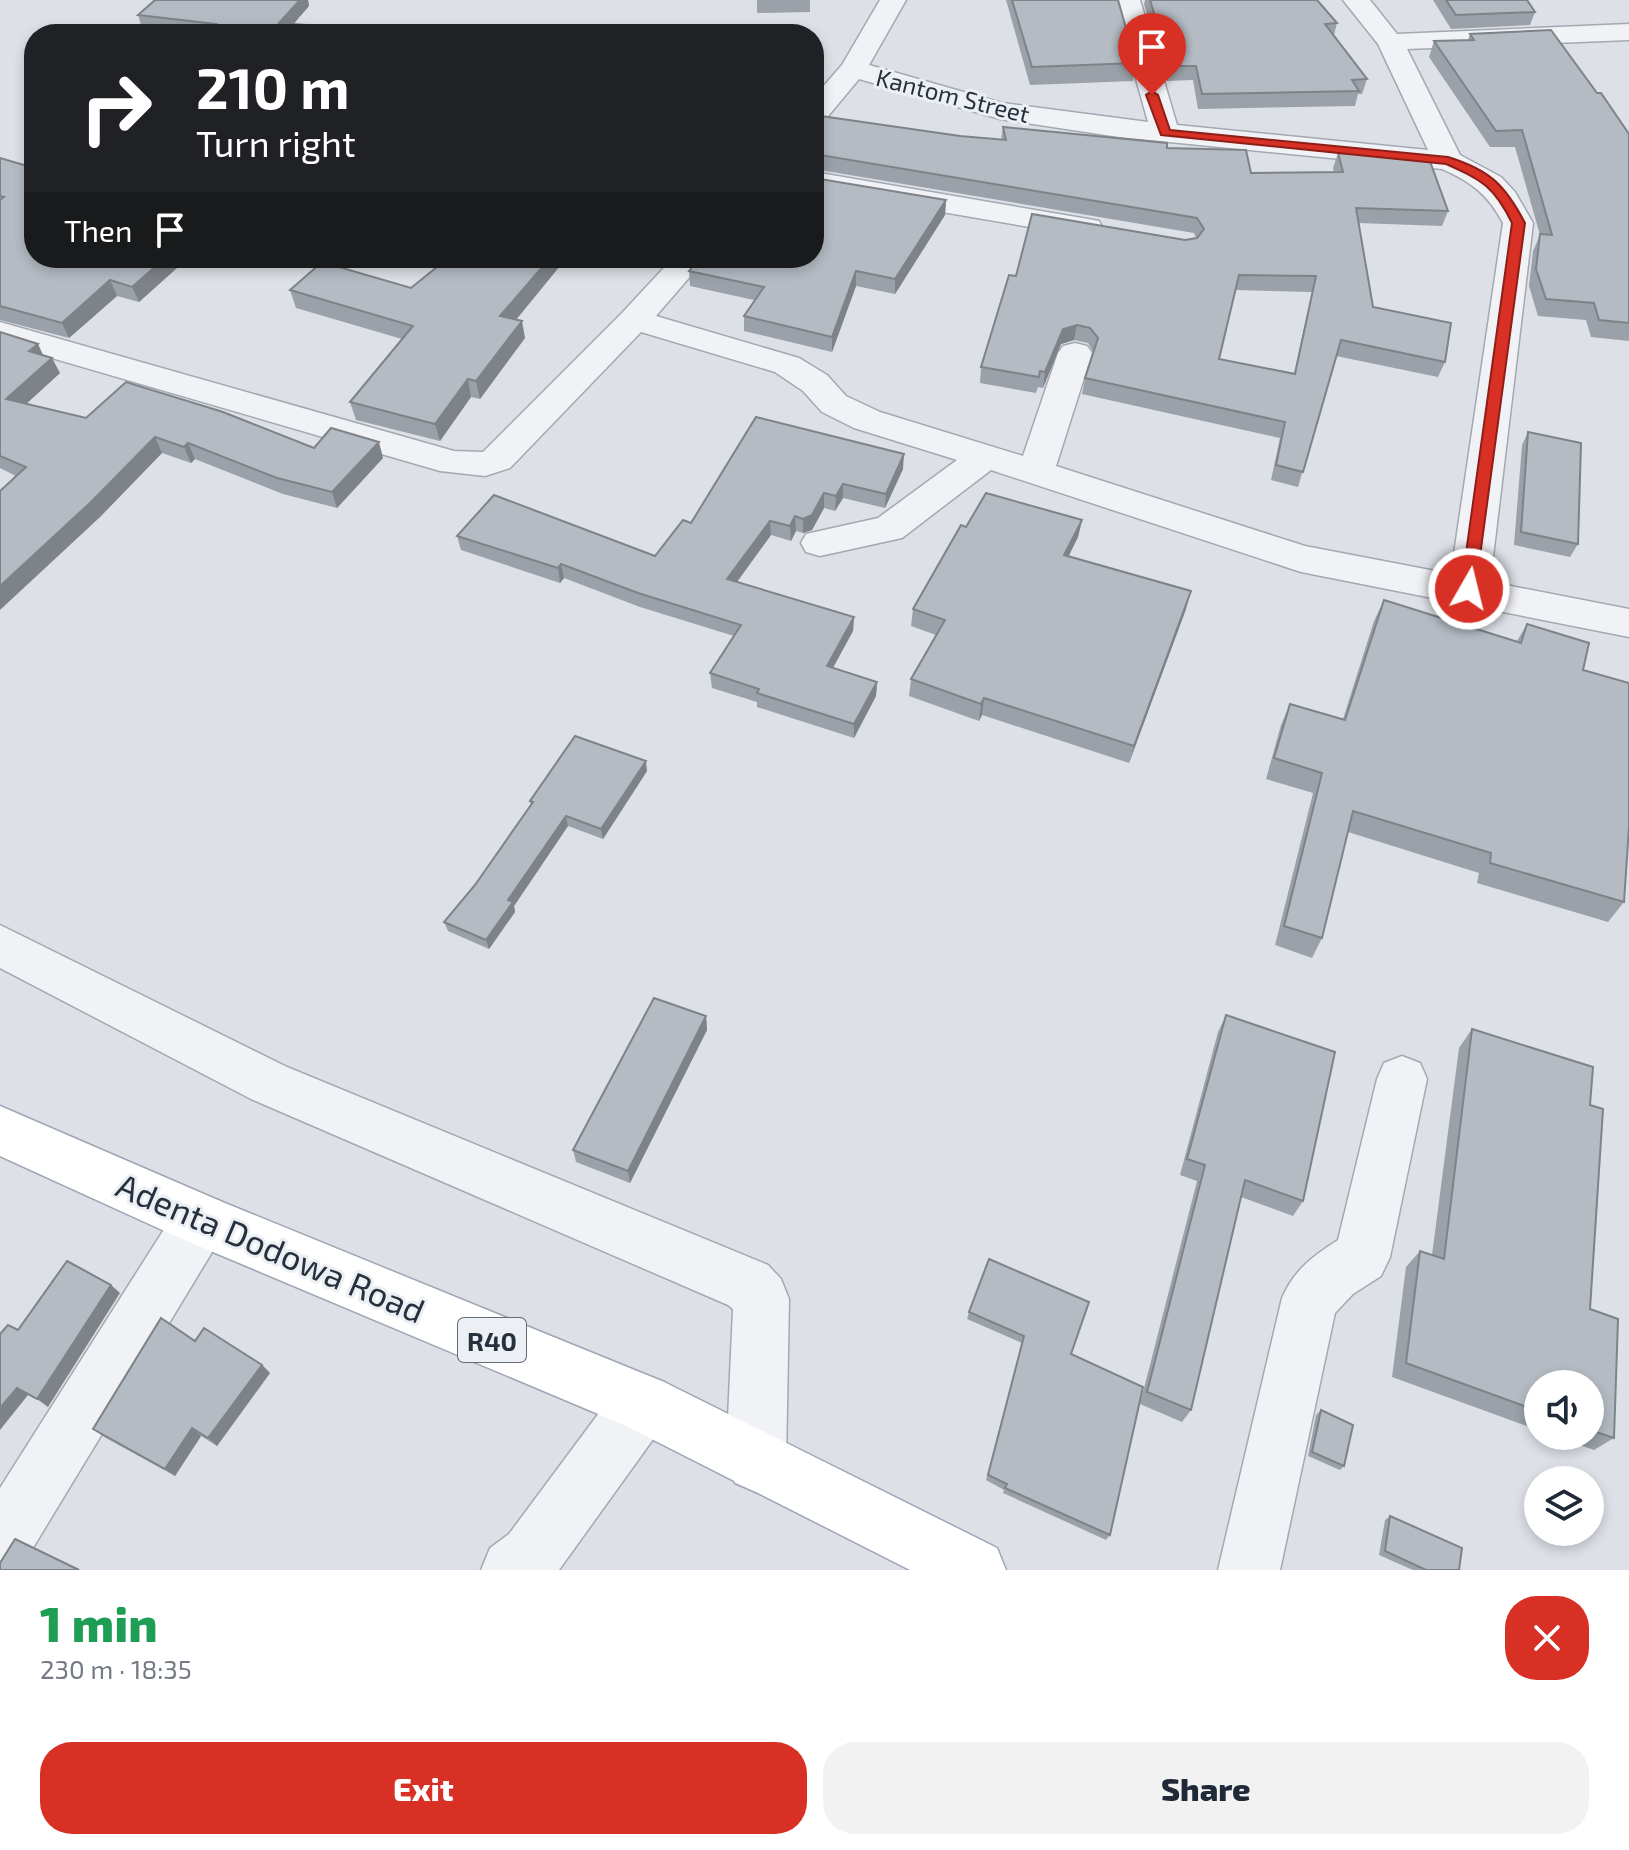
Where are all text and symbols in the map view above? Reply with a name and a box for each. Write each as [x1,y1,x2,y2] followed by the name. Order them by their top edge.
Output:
[1118,13,1186,95] pin
[1130,25,1174,69] icon: arrive
[196,53,350,120] text: 210 m
[64,56,168,160] icon: right
[873,62,1033,128] street label: Kantom Street
[196,121,356,164] text: Turn right
[148,208,192,252] icon: arrive
[64,212,132,248] text: Then
[1427,547,1511,631] position arrow
[111,1163,431,1331] street label: Adenta Dodowa Road
[458,1318,526,1362] road number: R40
[1524,1370,1604,1546] map controls
[1524,1370,1604,1450] button: sound
[1524,1466,1604,1546] button: layers
[40,1594,158,1652] text: 1 min
[1505,1596,1589,1680] button: close
[40,1653,192,1684] text: 230 m · 18:35
[40,1742,807,1834] button: Exit
[823,1742,1589,1834] button: Share

